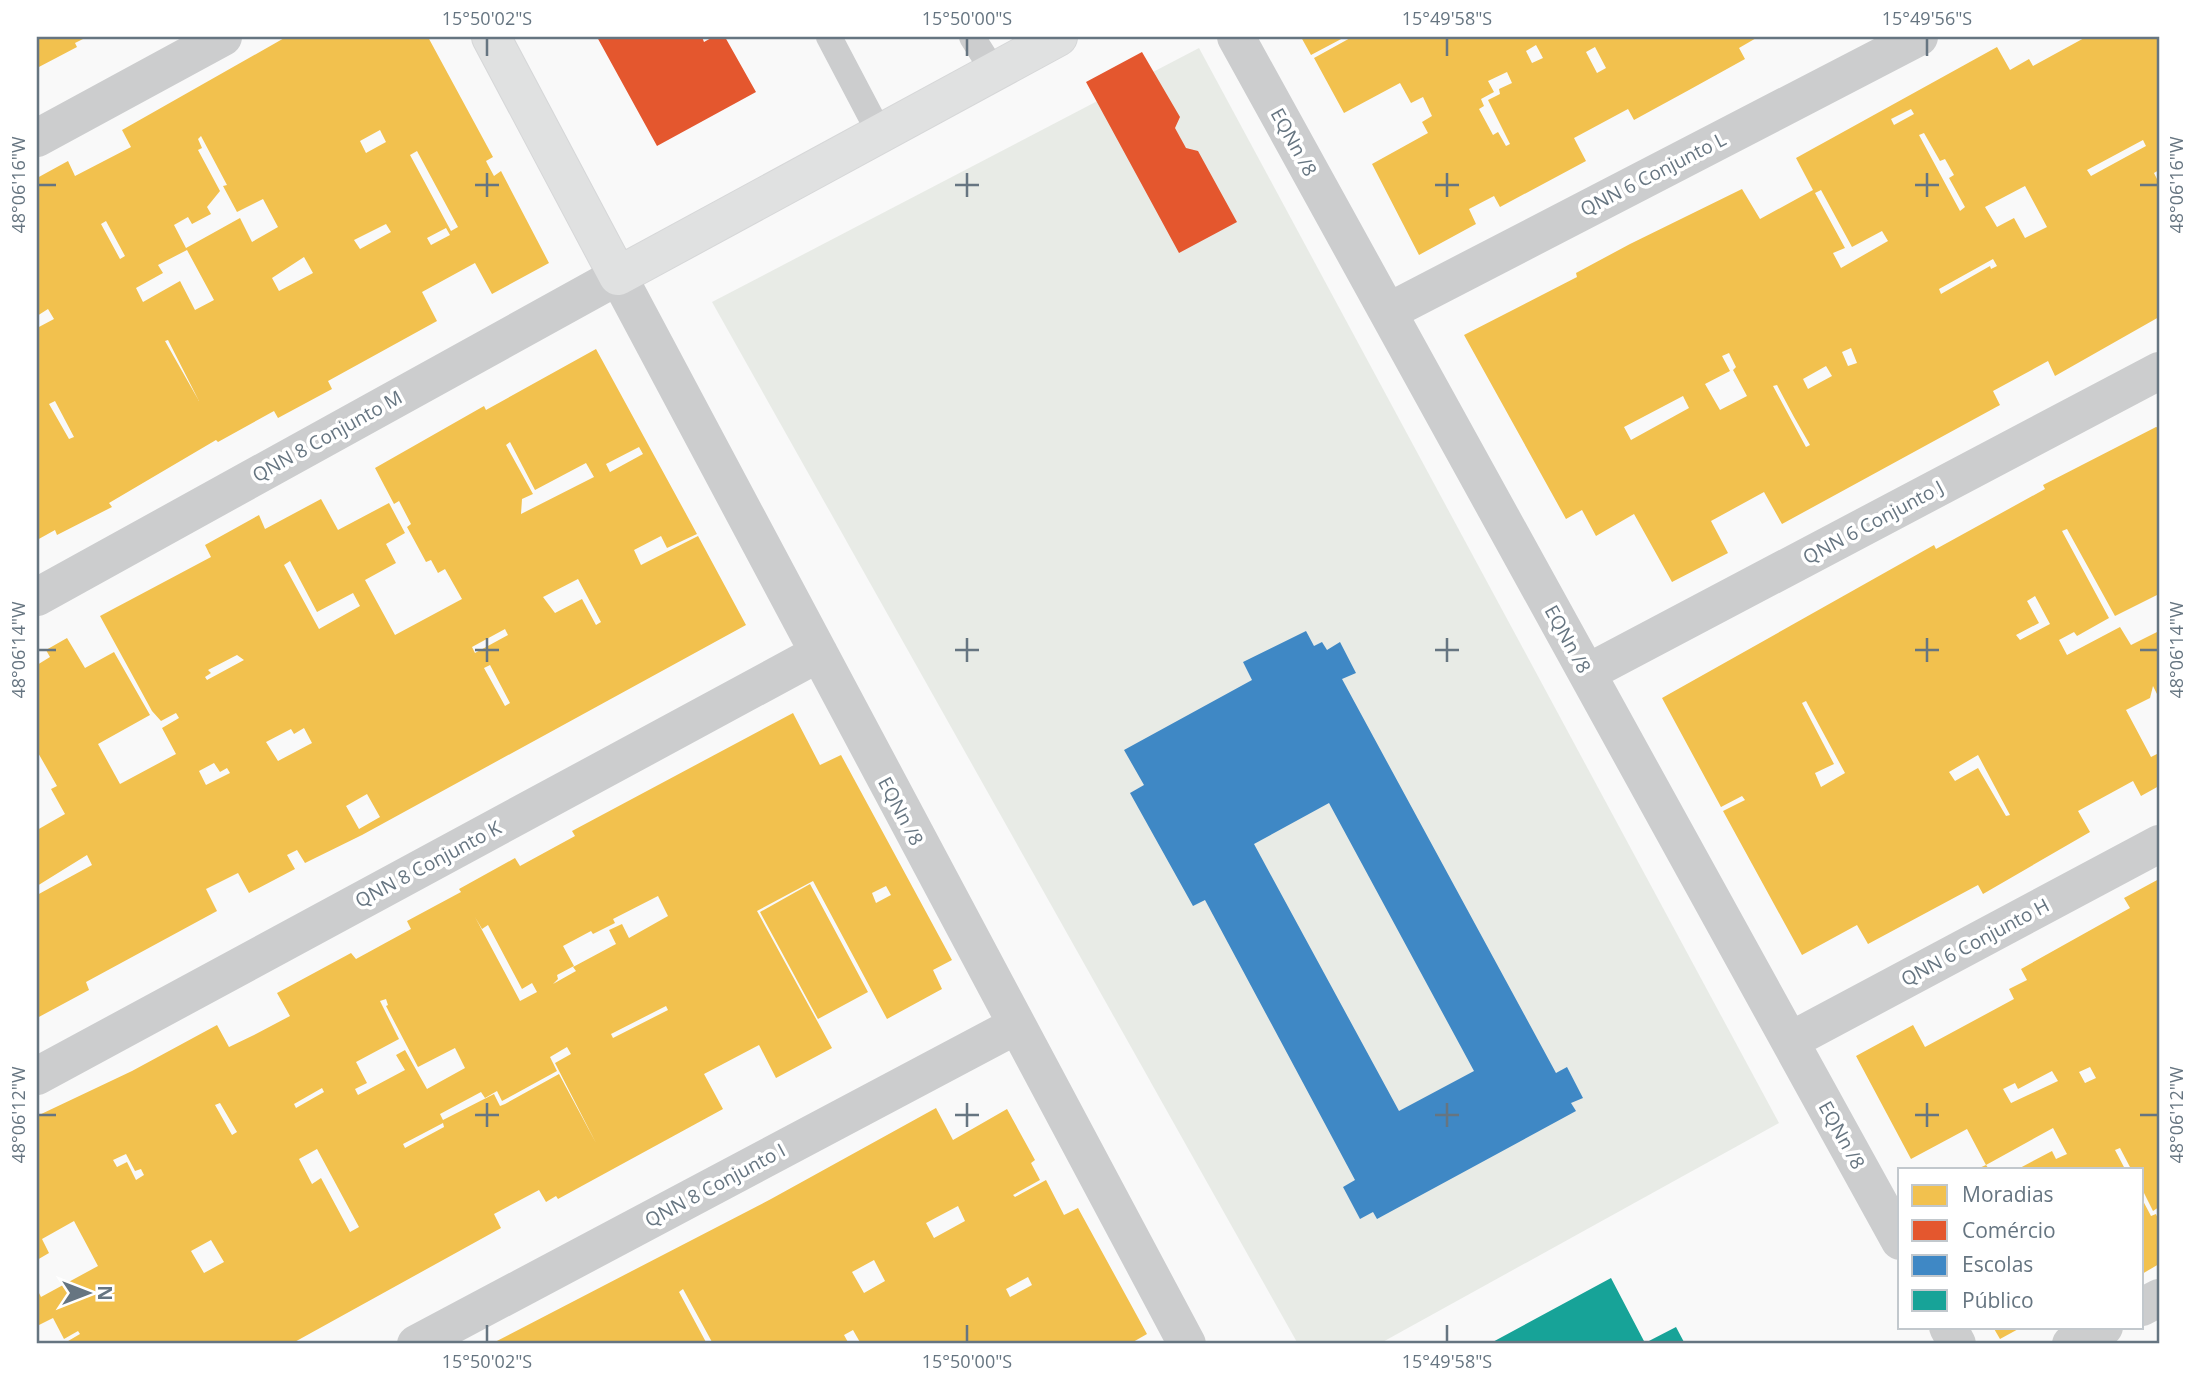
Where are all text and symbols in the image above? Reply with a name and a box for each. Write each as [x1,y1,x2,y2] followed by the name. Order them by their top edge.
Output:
[442,6,532,30] text: 15°50'02"S
[922,6,1012,30] text: 15°50'00"S
[1402,6,1492,30] text: 15°49'58"S
[1882,6,1972,30] text: 15°49'56"S
[1265,103,1323,181] street label: EQNn /8
[1576,126,1730,222] street label: QNN 6 Conjunto L
[6,136,30,234] text: 48°06'16"W
[2164,136,2188,234] text: 48°06'16"W
[247,384,407,488] street label: QNN 8 Conjunto M
[1798,474,1948,570] street label: QNN 6 Conjunto J
[1539,600,1597,678] street label: EQNn /8
[6,601,30,699] text: 48°06'14"W
[2164,601,2188,699] text: 48°06'14"W
[872,772,930,850] street label: EQNn /8
[350,814,506,914] street label: QNN 8 Conjunto K
[1896,892,2054,992] street label: QNN 6 Conjunto H
[6,1066,30,1164] text: 48°06'12"W
[2164,1066,2188,1164] text: 48°06'12"W
[1813,1096,1871,1174] street label: EQNn /8
[640,1137,790,1233] street label: QNN 8 Conjunto I
[1898,1168,2144,1328] legend
[1962,1180,2054,1208] text: Moradias
[1962,1216,2056,1244] text: Comércio
[1962,1250,2033,1278] text: Escolas
[52,1258,122,1328] north arrow
[92,1285,118,1301] text: N
[1962,1286,2034,1314] text: Público
[442,1349,532,1373] text: 15°50'02"S
[922,1349,1012,1373] text: 15°50'00"S
[1402,1349,1492,1373] text: 15°49'58"S

